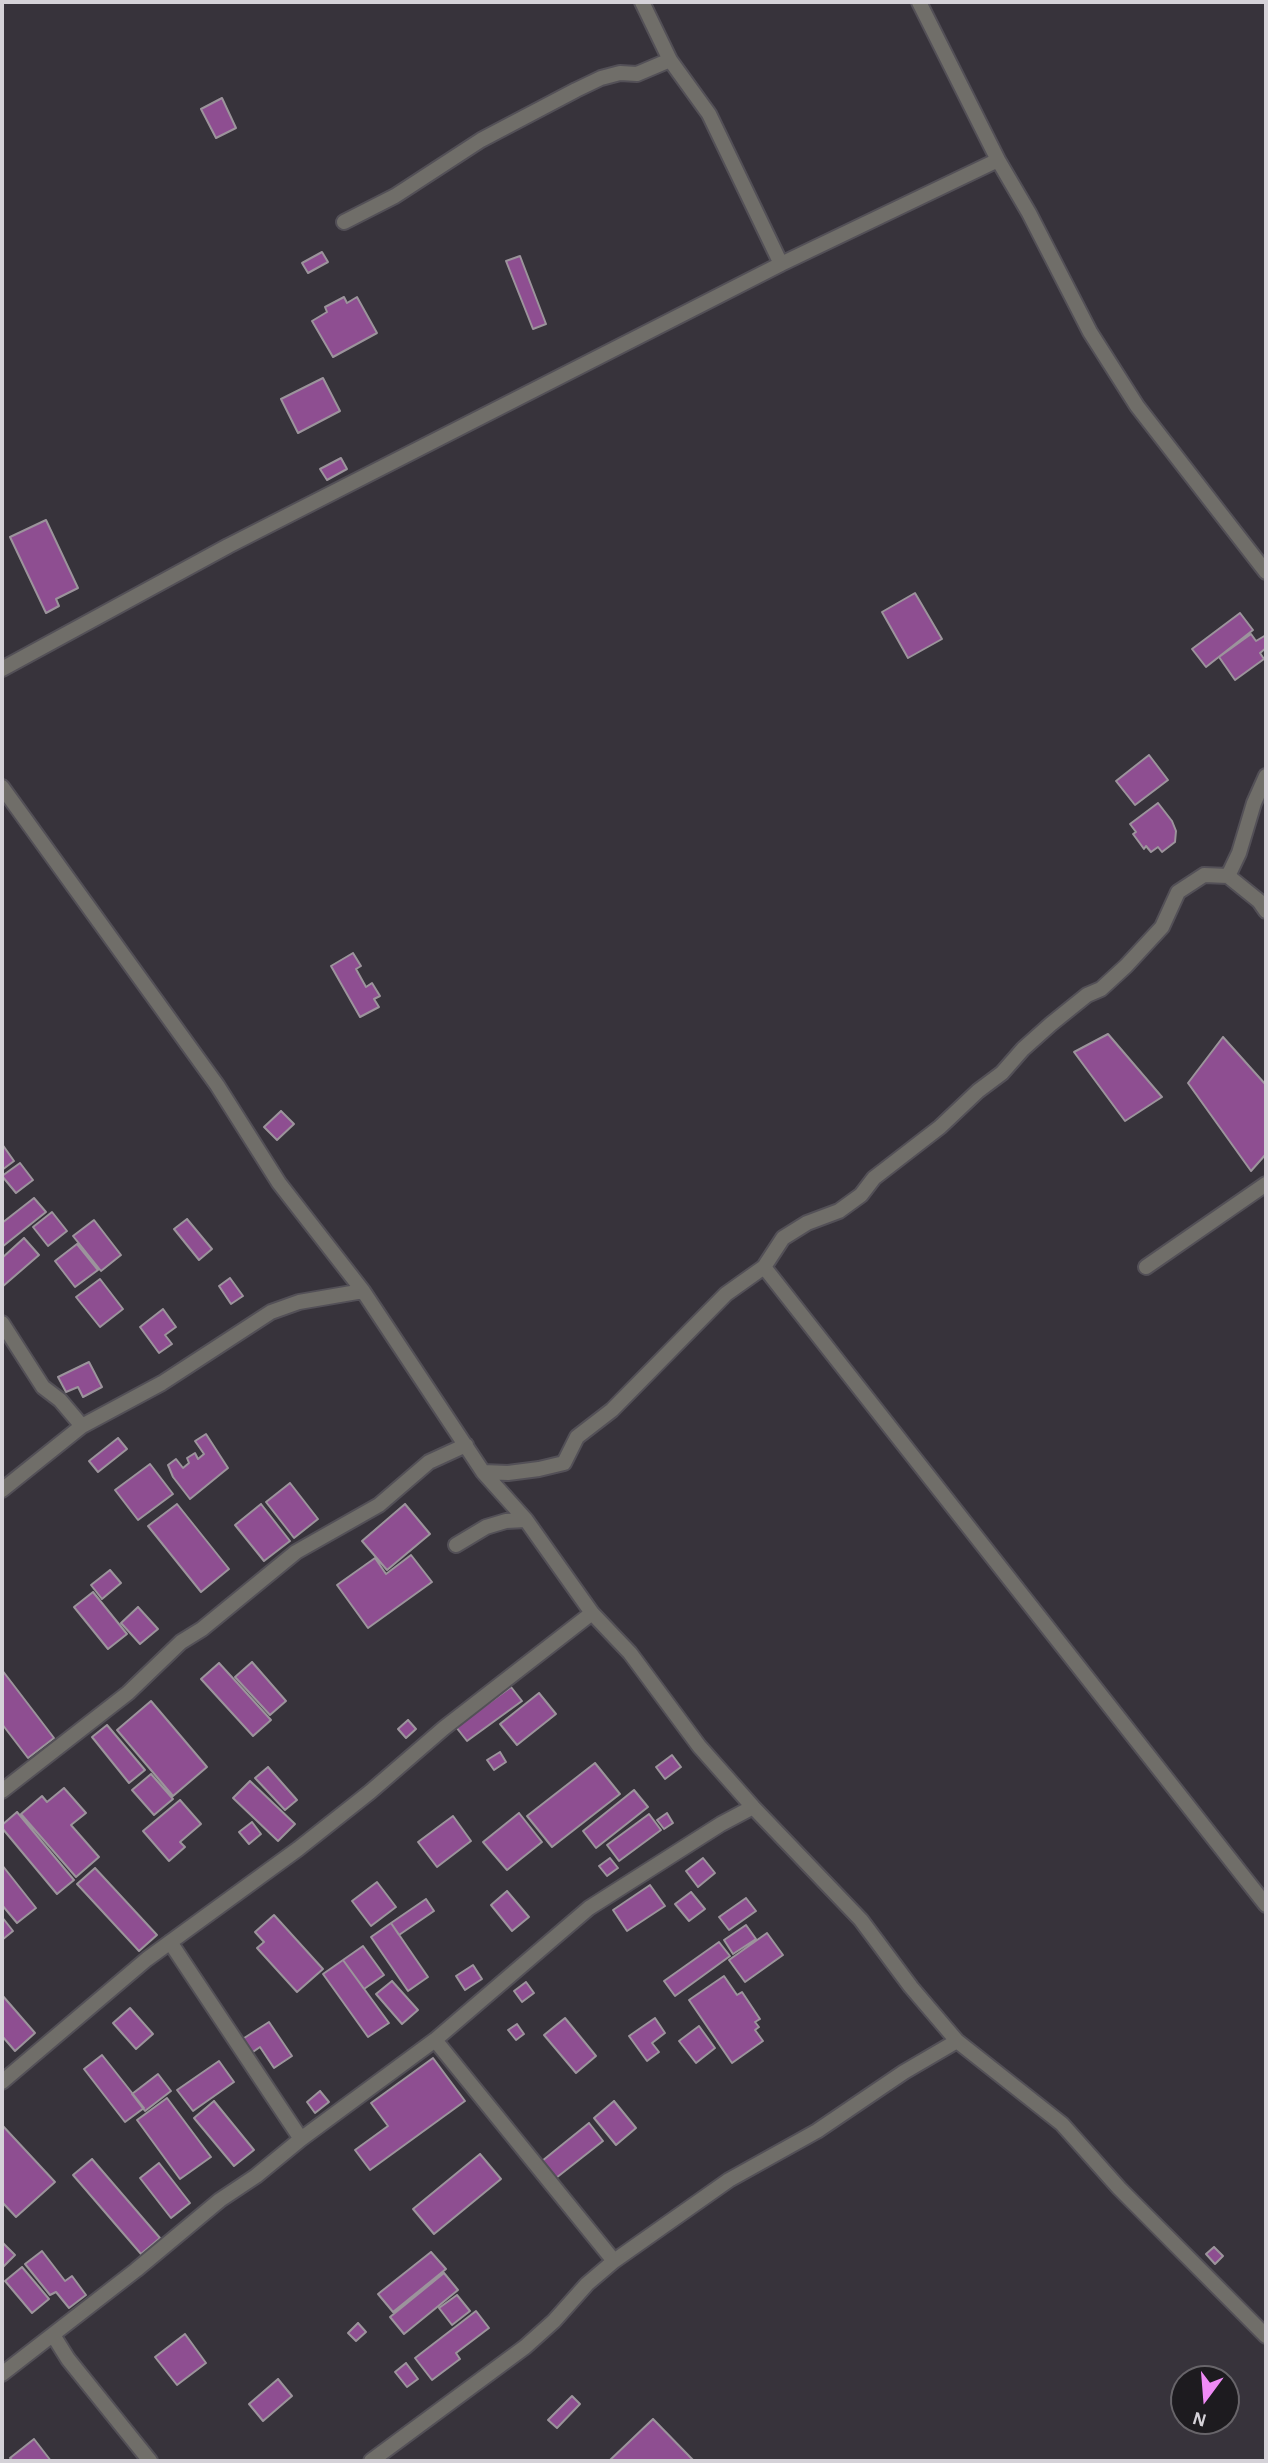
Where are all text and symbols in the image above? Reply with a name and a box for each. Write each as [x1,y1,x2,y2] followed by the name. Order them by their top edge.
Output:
[1170,2365,1240,2435] north arrow
[1191,2408,1209,2430] text: N

